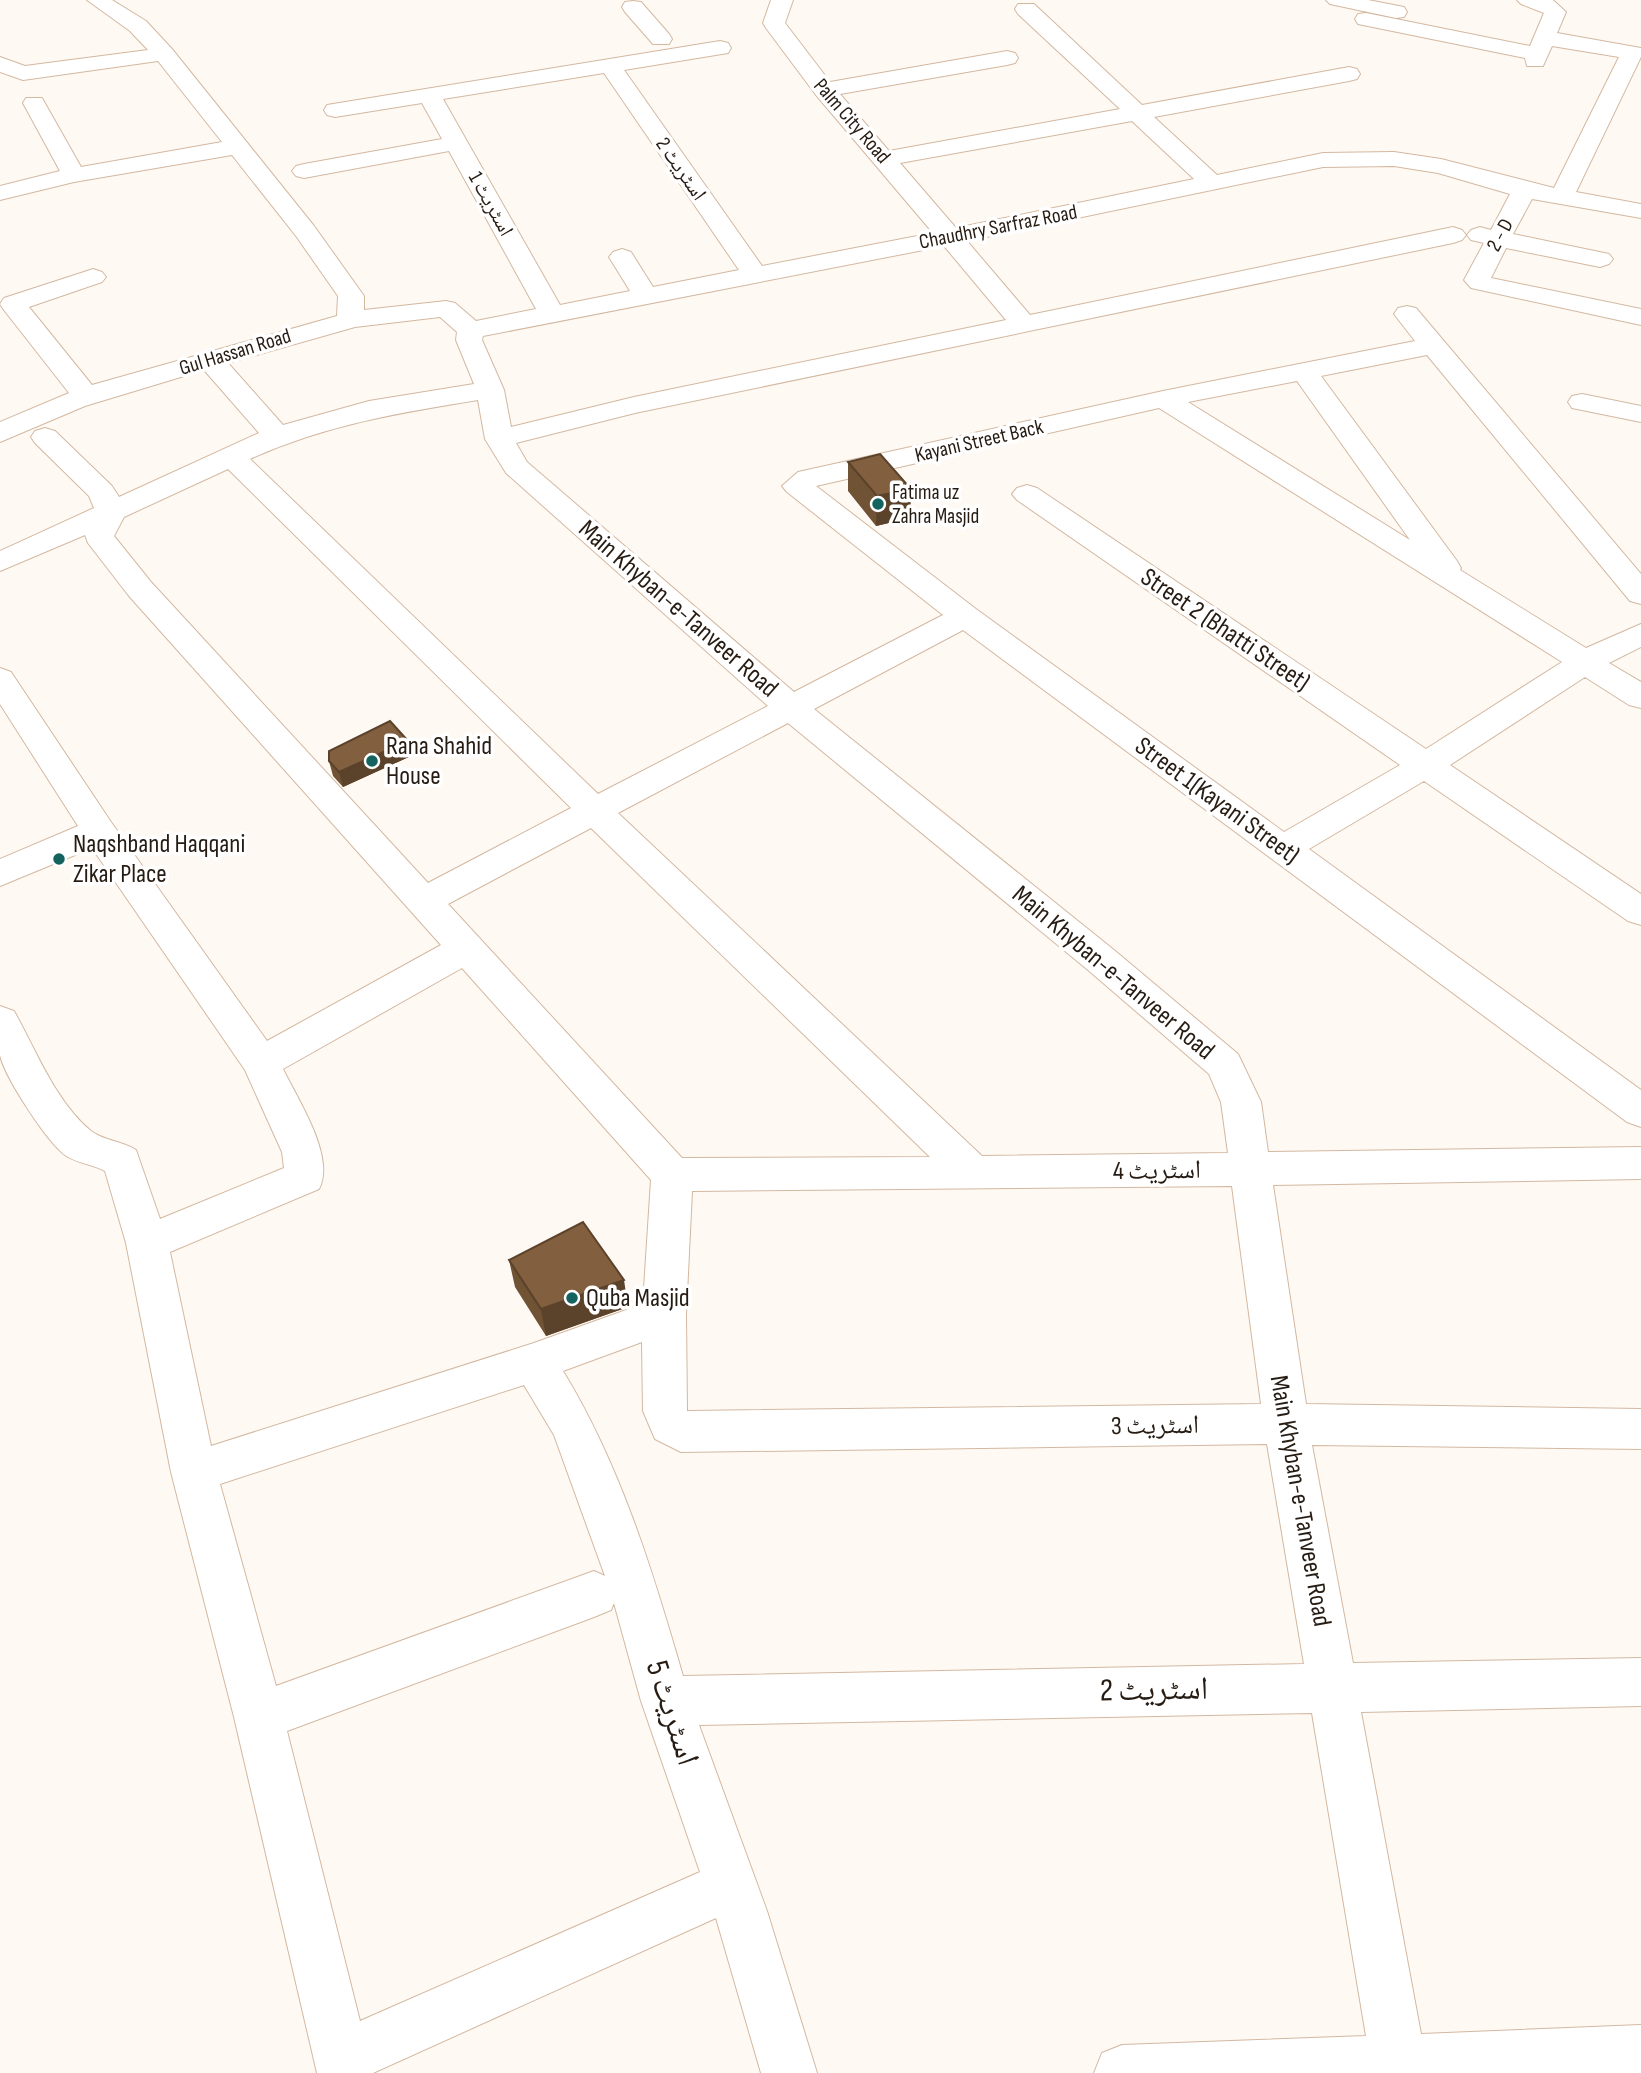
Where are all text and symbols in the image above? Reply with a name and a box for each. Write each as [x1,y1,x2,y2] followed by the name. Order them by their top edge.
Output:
[808,73,896,169] street label: Palm City Road
[650,133,712,205] street label: اسٹریٹ 2
[463,167,519,241] street label: اسٹریٹ 1
[917,199,1079,255] street label: Chaudhry Sarfraz Road
[1481,214,1519,256] street label: 2 - D
[176,323,294,381] street label: Gul Hassan Road
[912,414,1046,468] street label: Kayani Street Back
[892,480,979,529] place label: Fatima uz Zahra Masjid
[870,496,886,512] marker: Fatima uz Zahra Masjid
[572,514,784,704] street label: Main Khyban-e-Tanveer Road
[1134,562,1316,698] street label: Street 2 (Bhatti Street)
[386,731,492,792] place label: Rana Shahid House
[1129,731,1305,871] street label: Street 1(Kayani Street)
[364,753,380,769] marker: Rana Shahid House
[73,829,245,890] place label: Naqshband Haqqani Zikar Place
[51,851,67,867] marker: Naqshband Haqqani Zikar Place
[1006,879,1220,1067] street label: Main Khyban-e-Tanveer Road
[1113,1155,1201,1187] street label: اسٹریٹ 4
[586,1283,690,1314] place label: Quba Masjid
[564,1290,580,1306] marker: Quba Masjid
[1263,1373,1337,1629] street label: Main Khyban-e-Tanveer Road
[1111,1410,1199,1442] street label: اسٹریٹ 3
[637,1656,707,1770] street label: اسٹریٹ 5
[1099,1670,1209,1710] street label: اسٹریٹ 2

